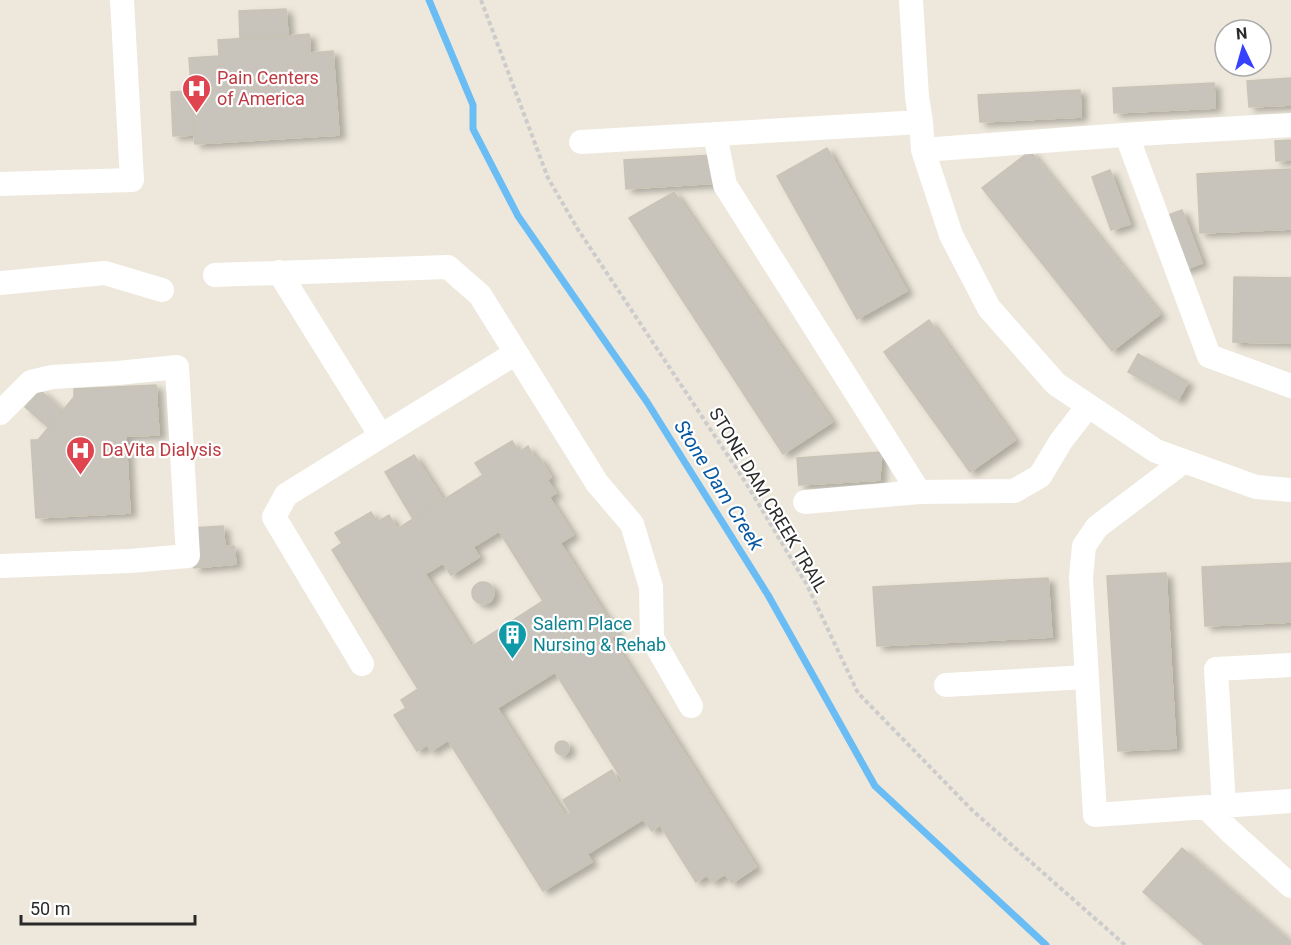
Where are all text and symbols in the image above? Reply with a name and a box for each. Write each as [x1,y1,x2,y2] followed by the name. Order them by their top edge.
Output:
[1213,18,1273,78] north arrow
[1235,24,1248,44] text: N
[217,67,319,109] place label: Pain Centers of America
[180,72,212,114] hospital icon: Pain Centers of America
[705,404,832,596] street label: STONE DAM CREEK TRAIL
[669,415,769,556] water label: Stone Dam Creek
[65,434,97,476] hospital icon: DaVita Dialysis
[102,439,221,460] place label: DaVita Dialysis
[533,613,666,655] place label: Salem Place Nursing & Rehab
[496,618,528,660] building icon: Salem Place Nursing & Rehab
[21,888,195,926] scale bar
[30,898,70,919] text: 50 m

